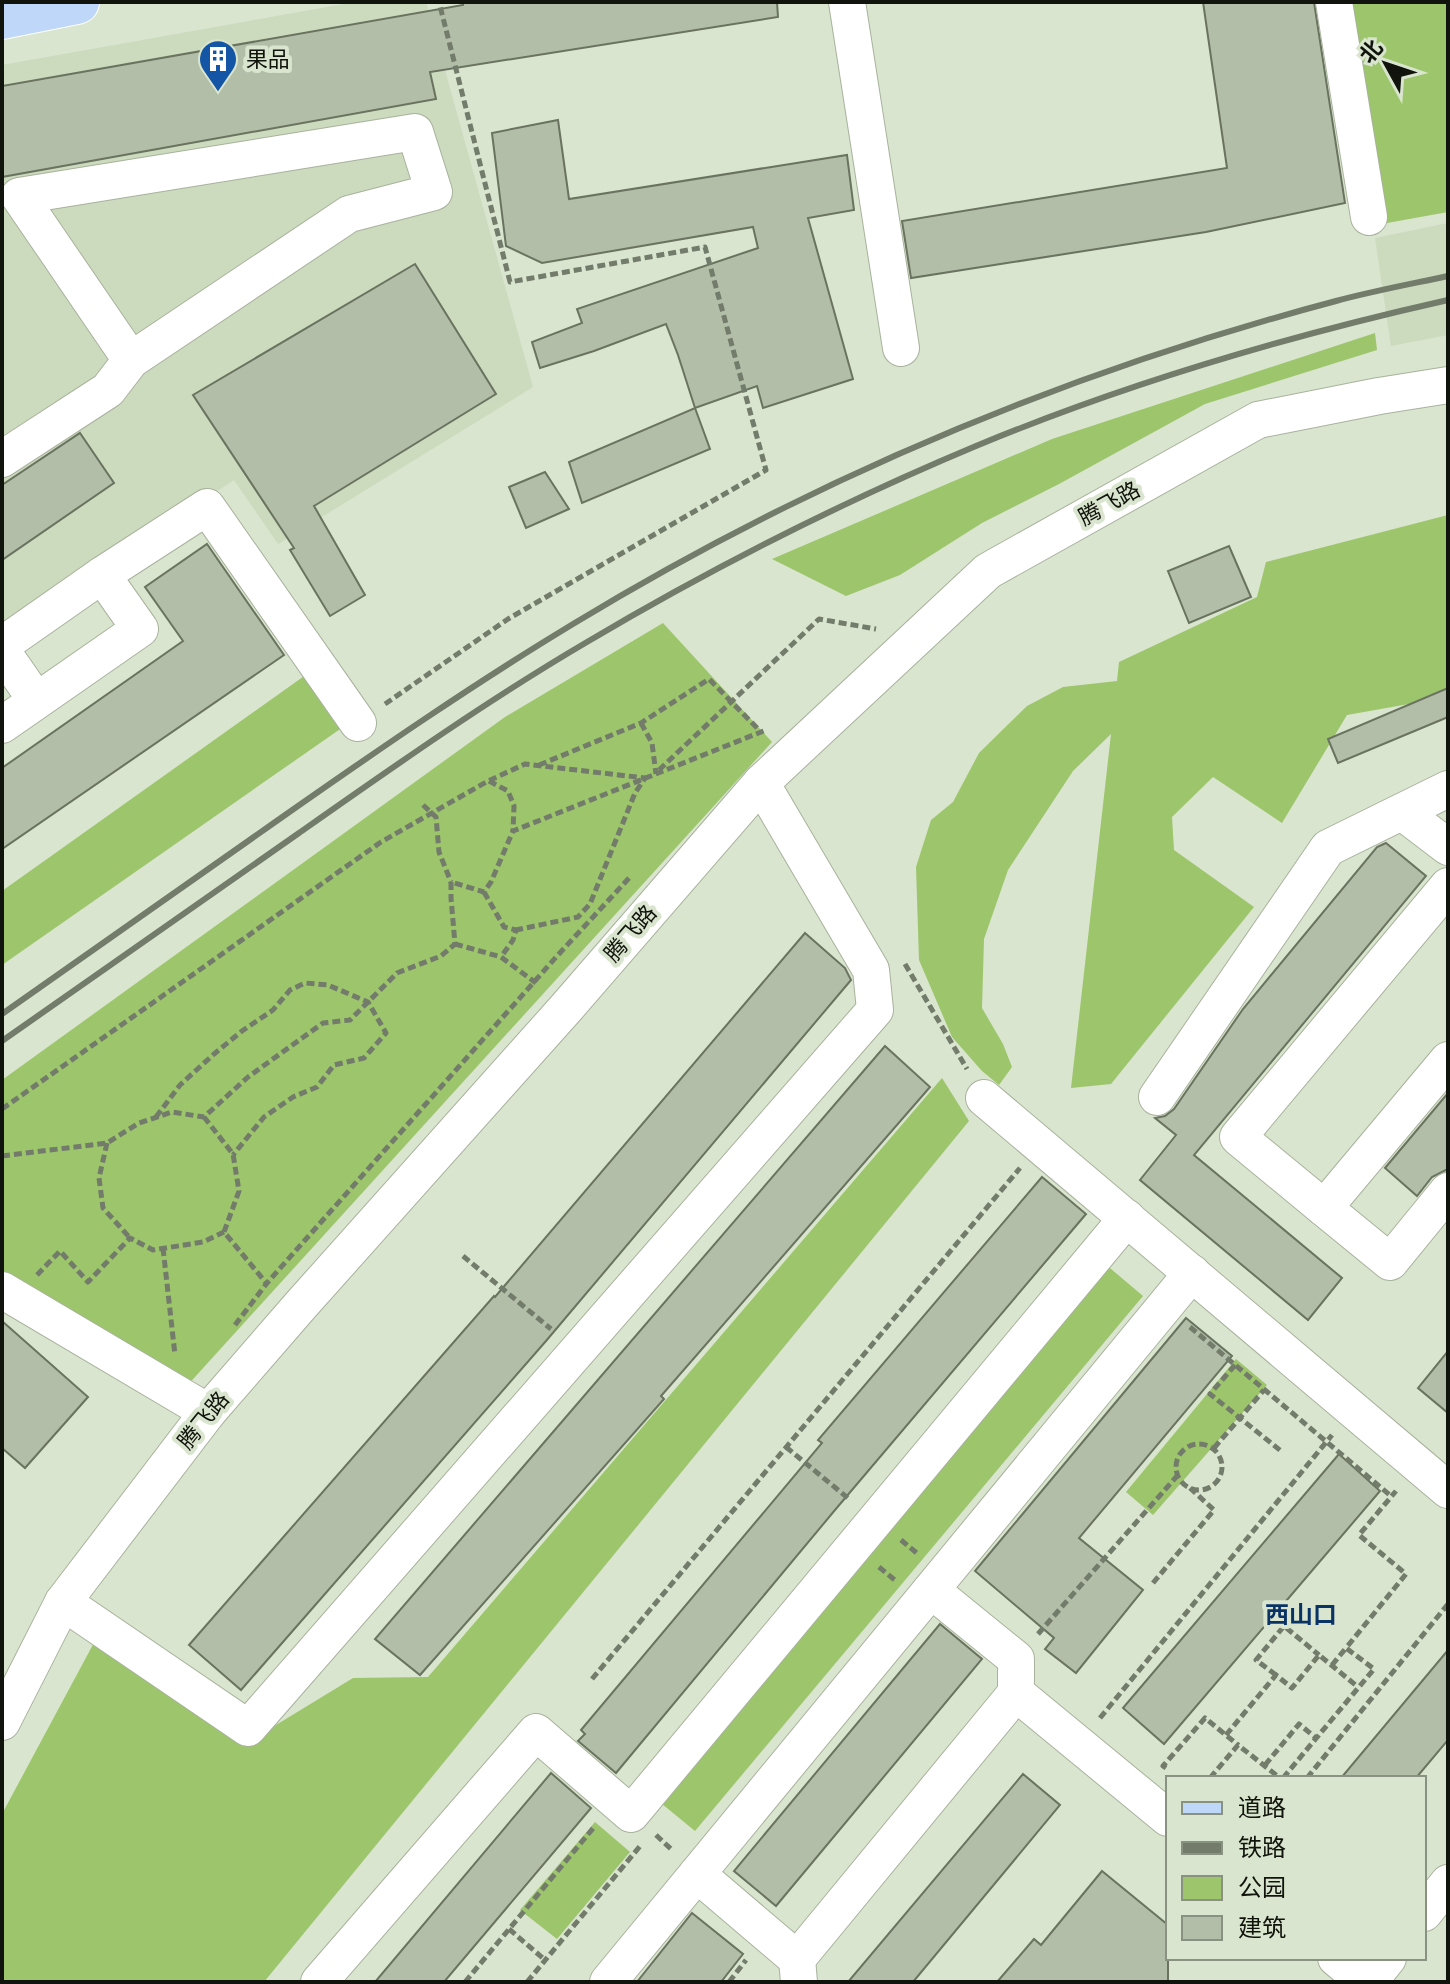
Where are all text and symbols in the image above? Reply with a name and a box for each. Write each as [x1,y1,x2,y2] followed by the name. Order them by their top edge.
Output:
[1346,24,1426,104] north arrow
[1353,34,1388,69] text: 北
[197,38,239,93] building icon: 果品
[246,45,290,73] place label: 果品
[1073,475,1145,531] street label: 腾飞路
[598,899,662,967] street label: 腾飞路
[171,1386,235,1454] street label: 腾飞路
[1265,1599,1337,1629] district label: 西山口
[1166,1776,1426,1960] legend
[1238,1792,1286,1822] text: 道路
[1238,1832,1286,1862] text: 铁路
[1238,1872,1286,1902] text: 公园
[1238,1912,1286,1942] text: 建筑

